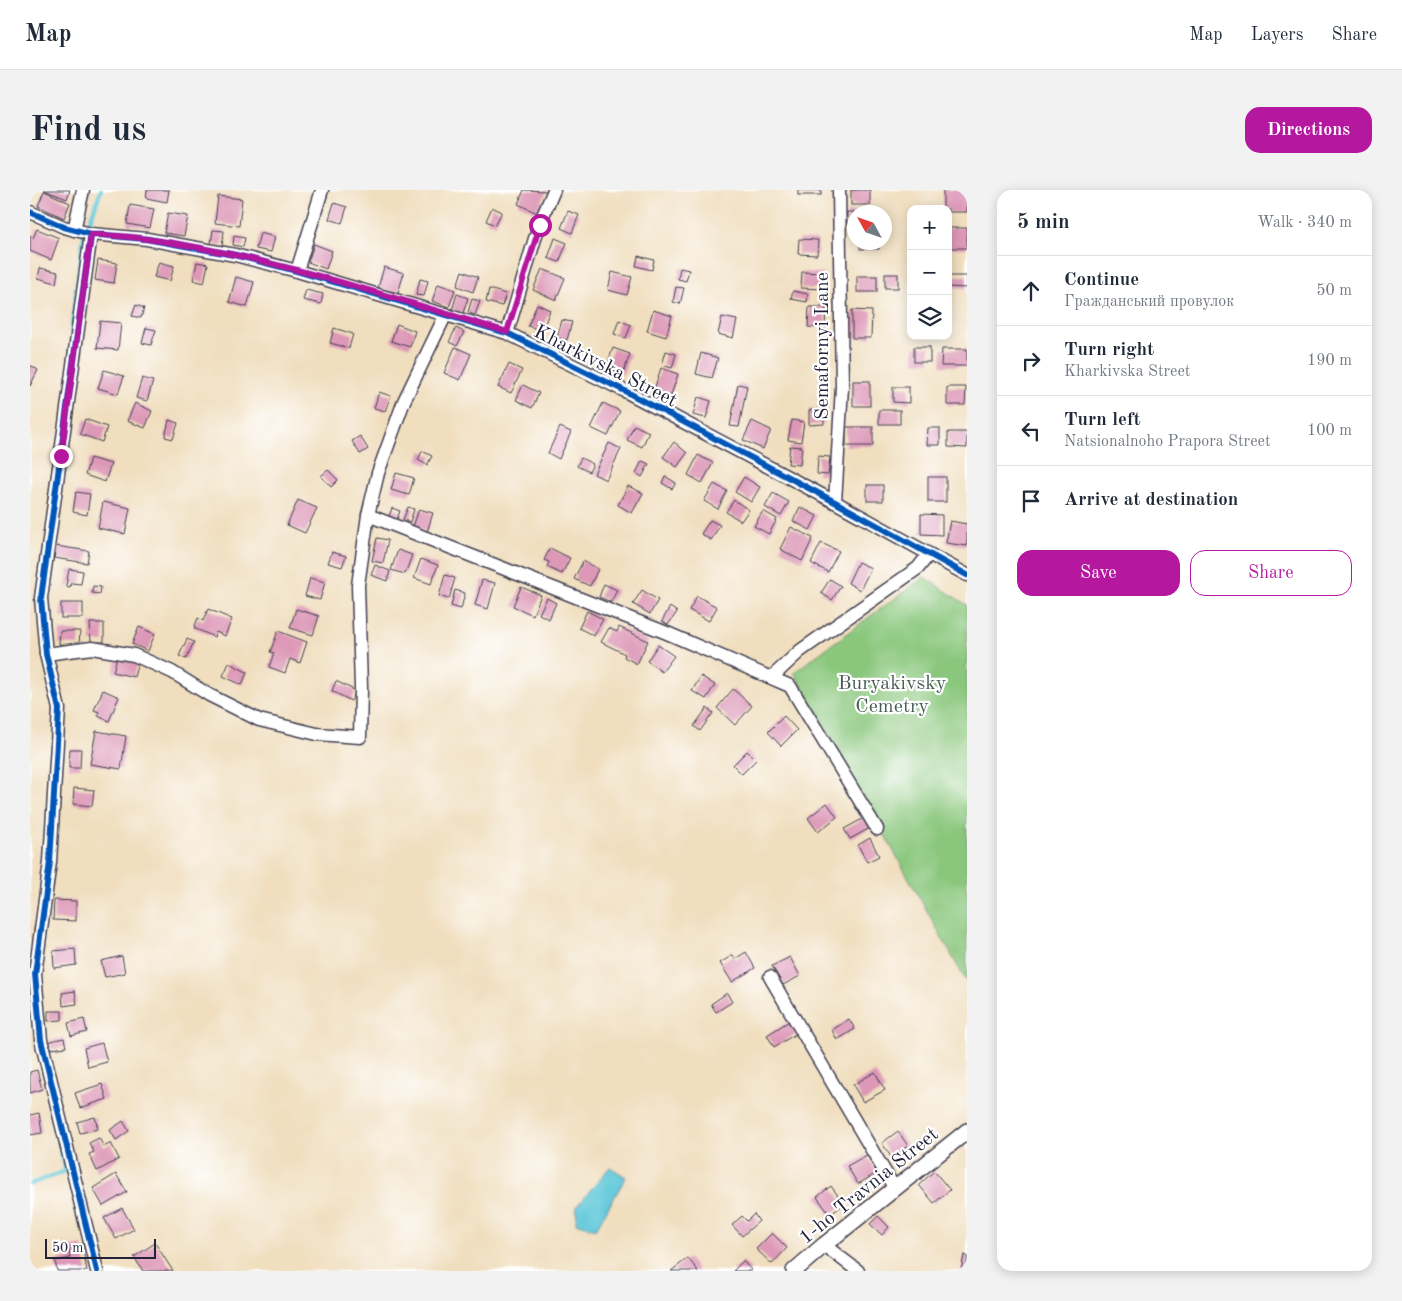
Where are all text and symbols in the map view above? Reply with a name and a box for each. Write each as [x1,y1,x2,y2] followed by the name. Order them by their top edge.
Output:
[25,23,72,47] text: Map
[1189,26,1223,44] text: Map
[1251,26,1303,44] text: Layers
[1331,26,1377,44] text: Share
[1245,107,1372,153] button: Directions
[30,113,146,148] text: Find us
[847,205,892,250] north arrow
[907,205,952,340] map controls
[907,205,952,250] button: +
[1017,212,1070,233] text: 5 min
[529,214,552,237] route start
[1257,215,1352,231] text: Walk · 340 m
[907,250,952,295] button: −
[1064,271,1139,290] text: Continue
[813,272,833,420] street label: Semafornyi Lane
[1017,277,1045,305] icon: ahead
[1316,283,1352,299] text: 50 m
[1064,294,1234,310] text: Гражданський провулок
[907,295,952,340] button: layers
[530,322,680,412] street label: Kharkivska Street
[1064,341,1154,360] text: Turn right
[1017,347,1045,375] icon: right
[1307,353,1352,369] text: 190 m
[1064,364,1190,380] text: Kharkivska Street
[1064,411,1141,430] text: Turn left
[1017,417,1045,445] icon: left
[1307,423,1352,439] text: 100 m
[1064,434,1271,450] text: Natsionalnoho Prapora Street
[50,445,73,468] route end
[1017,487,1045,515] icon: arrive
[1064,491,1238,510] text: Arrive at destination
[1017,550,1180,596] button: Save
[1190,550,1352,596] button: Share
[838,674,947,717] park label: Buryakivsky Cemetry
[796,1125,943,1249] street label: 1-ho Travnia Street
[45,1236,156,1259] scale bar
[52,1241,83,1255] text: 50 m

